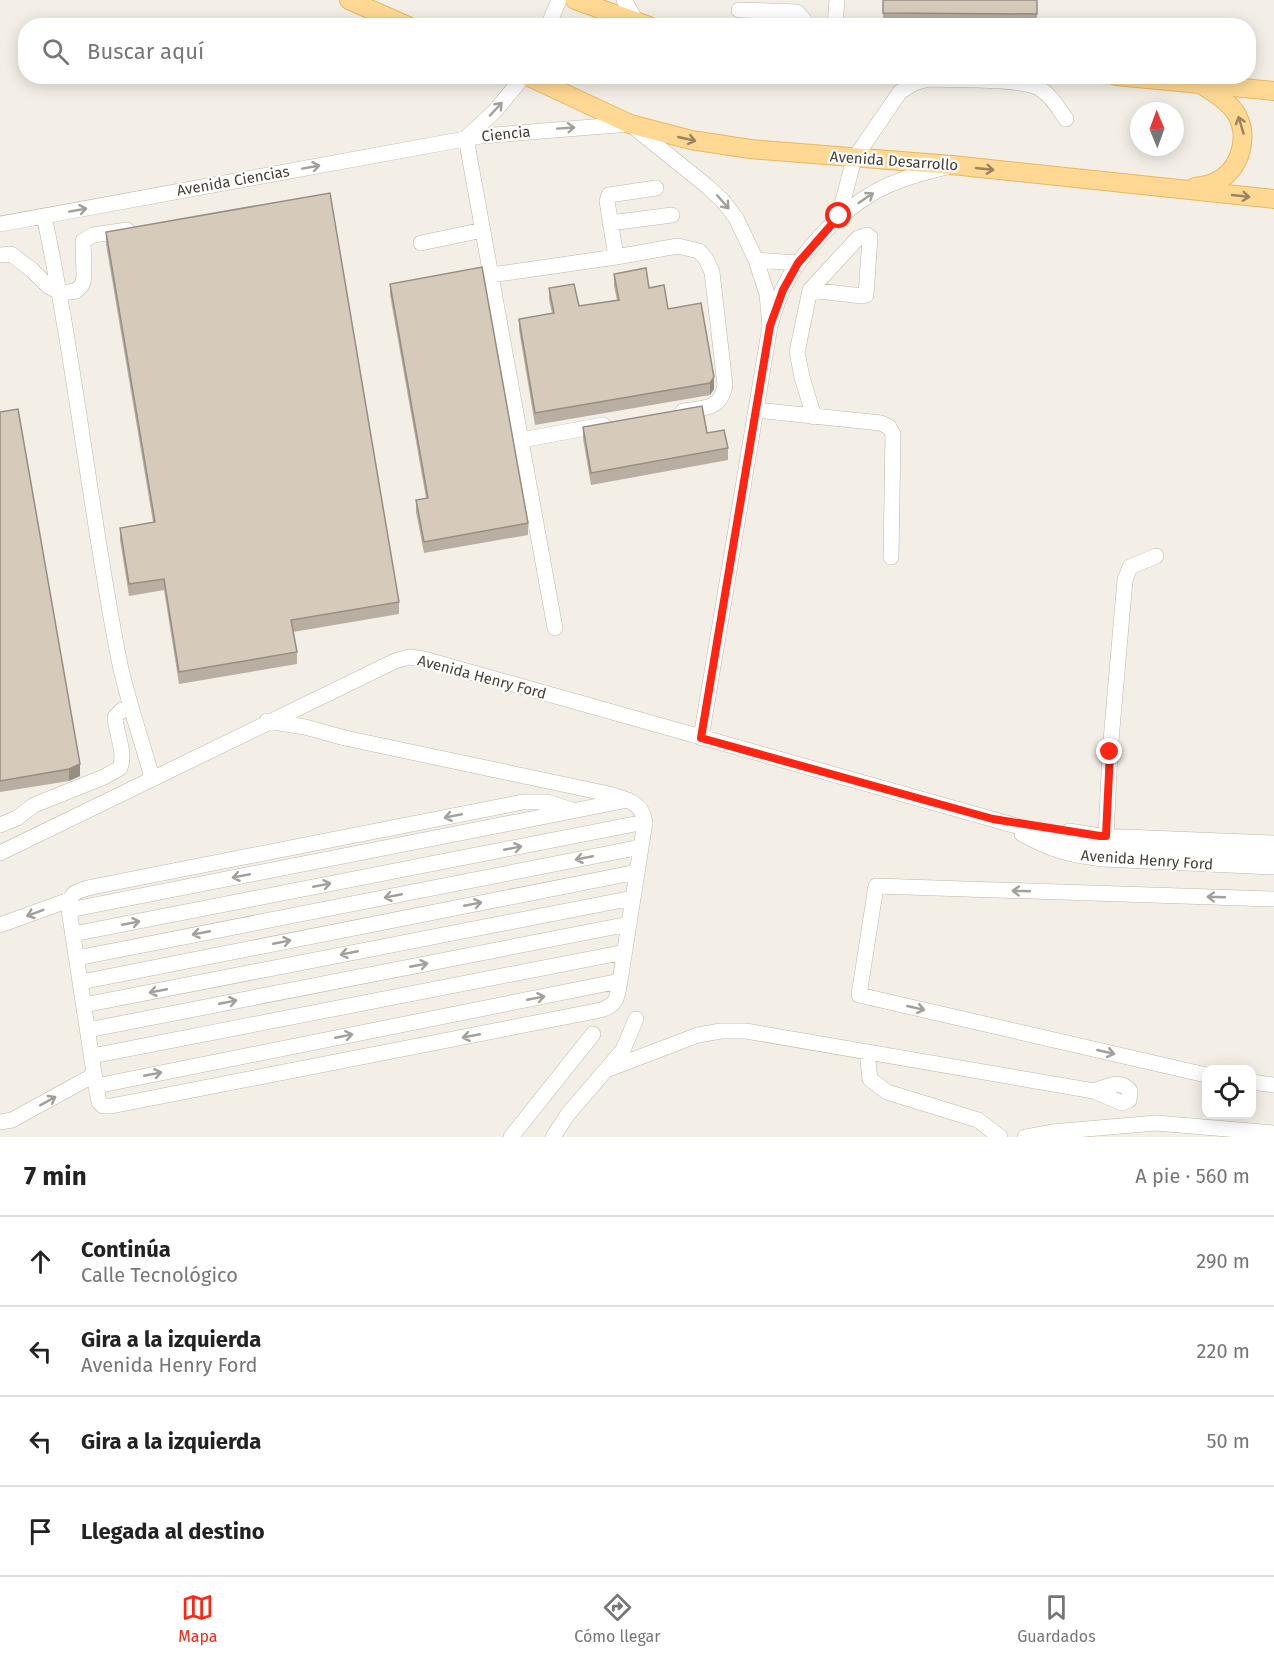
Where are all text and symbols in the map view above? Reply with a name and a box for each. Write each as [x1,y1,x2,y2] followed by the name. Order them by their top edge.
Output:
[18,18,1256,84] search box
[39,35,72,68] icon: search
[87,38,204,65] text: Buscar aquí
[489,101,504,116] one-way arrow
[1130,102,1184,156] north arrow
[1235,116,1246,135] one-way arrow
[481,122,531,146] street label: Ciencia
[556,123,576,134] one-way arrow
[677,133,696,145] one-way arrow
[829,148,959,174] street label: Avenida Desarrollo
[301,161,321,172] one-way arrow
[175,162,291,200] street label: Avenida Ciencias
[974,164,994,175] one-way arrow
[1231,191,1251,202] one-way arrow
[857,192,873,204] one-way arrow
[716,194,730,209] one-way arrow
[825,202,851,228] route start
[68,204,88,215] one-way arrow
[416,651,548,703] street label: Avenida Henry Ford
[1096,738,1122,764] route end
[444,811,463,822] one-way arrow
[503,842,523,853] one-way arrow
[1080,846,1214,874] street label: Avenida Henry Ford
[575,853,594,864] one-way arrow
[232,871,251,882] one-way arrow
[312,879,331,890] one-way arrow
[1011,885,1031,897] one-way arrow
[383,891,403,902] one-way arrow
[1206,892,1226,903] one-way arrow
[463,898,483,909] one-way arrow
[26,908,45,919] one-way arrow
[120,917,140,928] one-way arrow
[192,928,212,939] one-way arrow
[272,936,291,947] one-way arrow
[340,948,360,959] one-way arrow
[409,959,429,970] one-way arrow
[149,986,168,997] one-way arrow
[525,992,545,1003] one-way arrow
[218,996,237,1007] one-way arrow
[906,1003,925,1015] one-way arrow
[334,1030,354,1041] one-way arrow
[462,1031,481,1042] one-way arrow
[1096,1047,1115,1058] one-way arrow
[1202,1065,1256,1119] map controls
[1202,1065,1256,1119] button: locate
[143,1068,162,1079] one-way arrow
[39,1095,56,1107] one-way arrow
[24,1161,87,1192] text: 7 min
[1135,1164,1250,1188] text: A pie · 560 m
[81,1236,171,1263] text: Continúa
[24,1245,57,1278] icon: ahead
[1196,1249,1250,1273] text: 290 m
[81,1263,238,1287] text: Calle Tecnológico
[81,1326,261,1353] text: Gira a la izquierda
[24,1335,57,1368] icon: left
[1197,1339,1250,1363] text: 220 m
[81,1353,258,1377] text: Avenida Henry Ford
[24,1425,57,1458] icon: left
[81,1428,261,1455] text: Gira a la izquierda
[1206,1429,1250,1453] text: 50 m
[24,1515,57,1548] icon: arrive
[81,1518,265,1545] text: Llegada al destino
[178,1591,218,1646] tab: Mapa
[574,1591,660,1646] tab: Cómo llegar
[1017,1591,1096,1646] tab: Guardados

